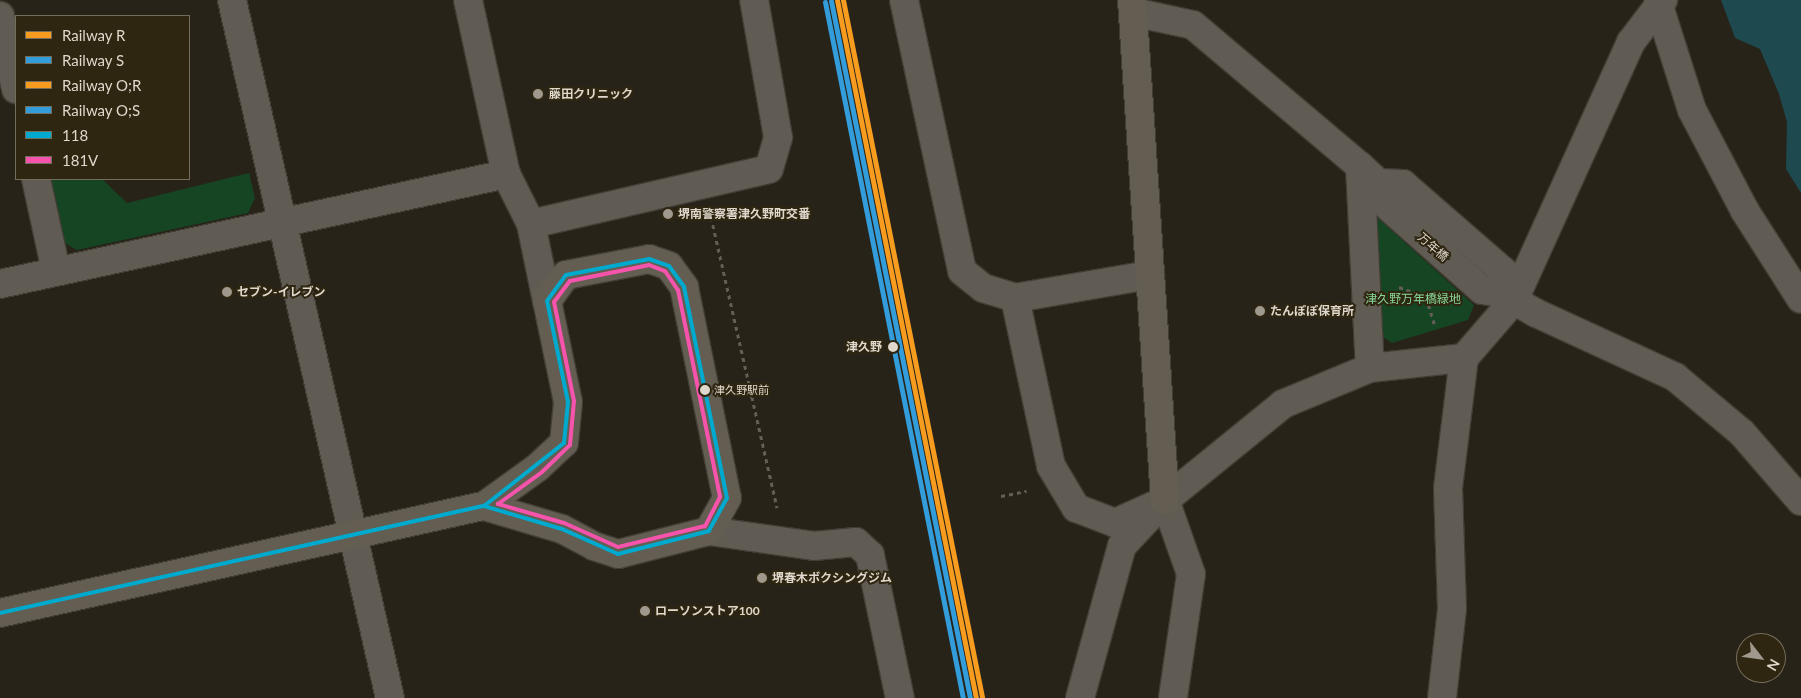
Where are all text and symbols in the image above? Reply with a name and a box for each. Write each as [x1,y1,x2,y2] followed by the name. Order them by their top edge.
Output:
[15,15,190,180] legend
[62,26,125,44] text: Railway R
[62,51,124,69] text: Railway S
[62,76,141,94] text: Railway O;R
[531,87,545,101] marker: 藤田クリニック
[549,87,633,101] place label: 藤田クリニック
[62,101,140,119] text: Railway O;S
[62,126,88,144] text: 118
[62,151,98,169] text: 181V
[678,207,810,221] place label: 堺南警察署津久野町交番
[662,208,674,220] marker: 堺南警察署津久野町交番
[1415,230,1451,264] street label: 万年橋
[237,285,325,299] place label: セブン-イレブン
[221,286,233,298] marker: セブン-イレブン
[1365,292,1461,306] park label: 津久野万年橋緑地
[1270,304,1354,318] place label: たんぽぽ保育所
[1254,305,1266,317] marker: たんぽぽ保育所
[846,340,882,354] place label: 津久野
[886,340,900,354] marker: 津久野
[714,383,769,397] place label: 津久野駅前
[700,385,710,395] marker: 津久野駅前
[772,571,892,585] place label: 堺春木ボクシングジム
[756,572,768,584] marker: 堺春木ボクシングジム
[655,604,760,618] place label: ローソンストア100
[639,605,651,617] marker: ローソンストア100
[1736,633,1786,683] north arrow
[1764,656,1784,674] text: N

